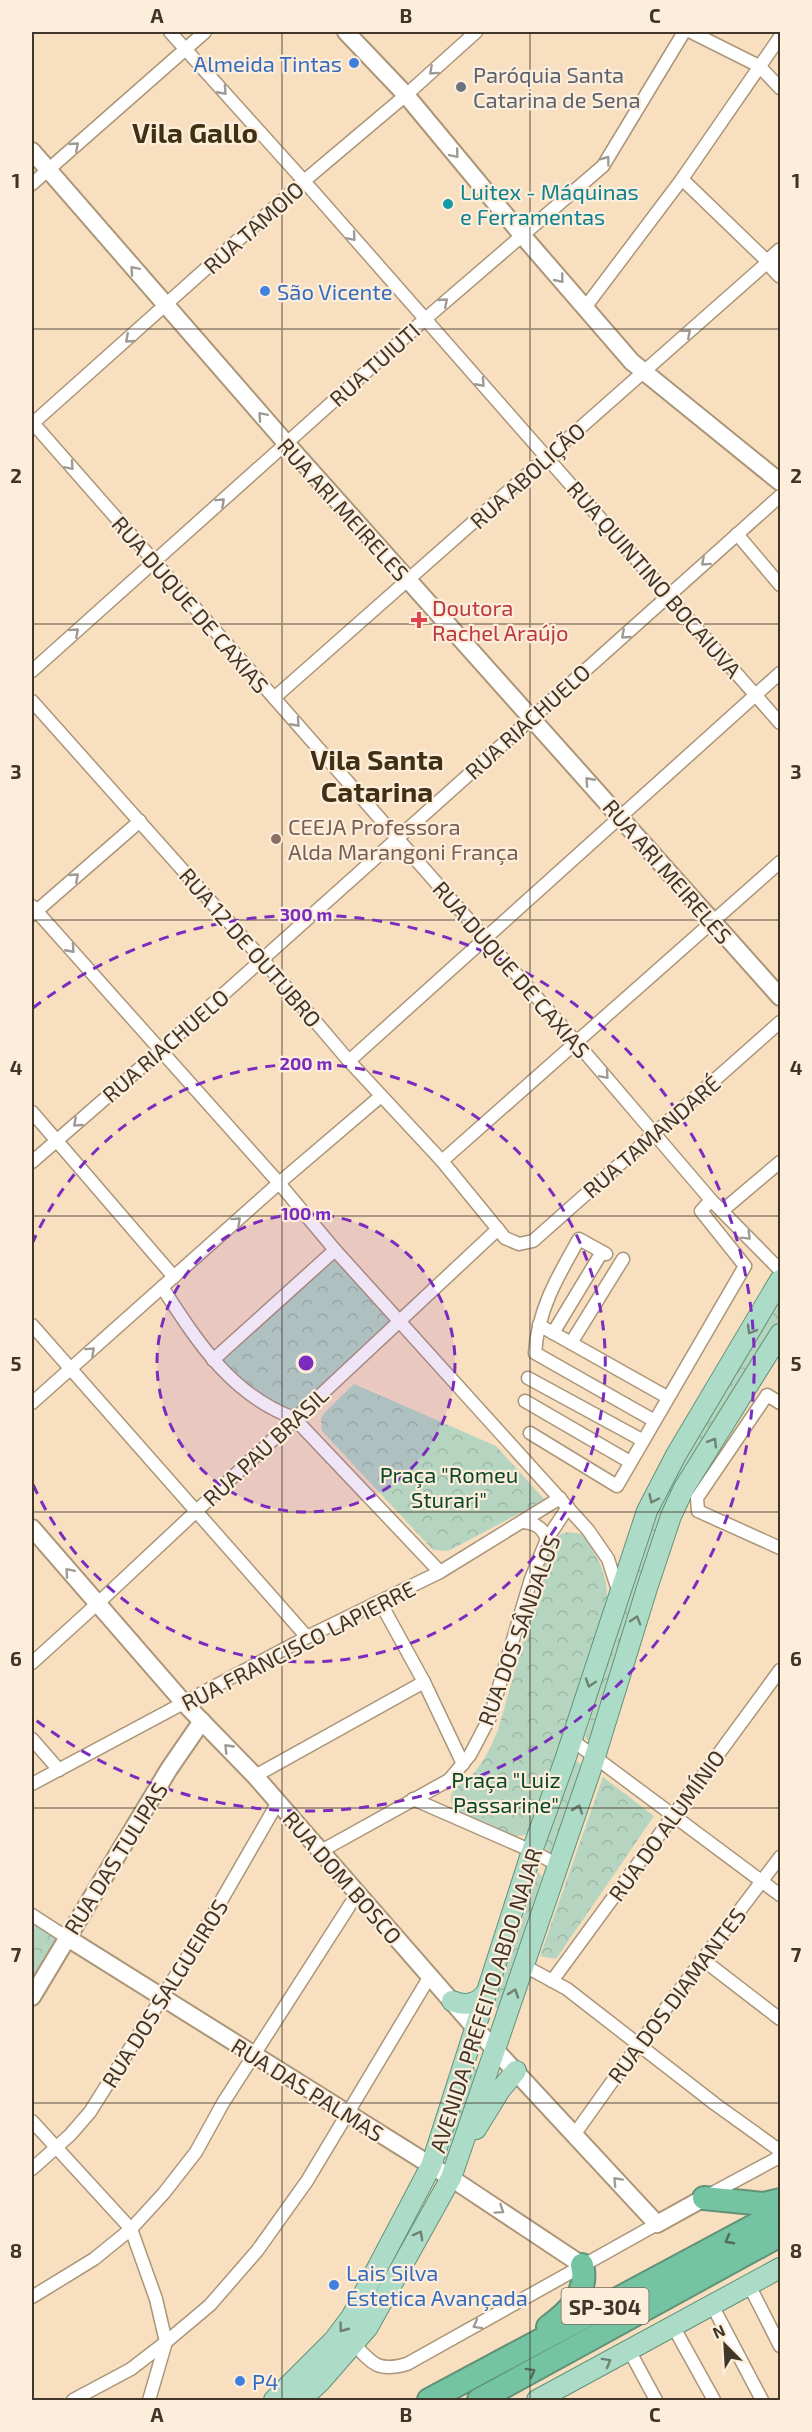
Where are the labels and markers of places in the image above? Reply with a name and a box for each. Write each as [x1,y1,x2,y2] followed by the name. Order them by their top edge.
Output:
[193,50,342,76] place label: Almeida Tintas
[347,56,361,70] marker: Almeida Tintas
[473,61,640,112] place label: Paróquia Santa Catarina de Sena
[454,80,468,94] marker: Paróquia Santa Catarina de Sena
[460,178,639,229] place label: Luitex - Máquinas e Ferramentas
[441,197,455,211] marker: Luitex - Máquinas e Ferramentas
[277,278,393,304] place label: São Vicente
[258,284,272,298] marker: São Vicente
[432,594,569,646] place label: Doutora Rachel Araújo
[410,611,428,629] marker: Doutora Rachel Araújo
[288,813,519,866] place label: CEEJA Professora Alda Marangoni França
[269,832,283,846] marker: CEEJA Professora Alda Marangoni França
[296,1353,316,1373] centre of rings
[346,2259,528,2312] place label: Lais Silva Estetica Avançada
[327,2278,341,2292] marker: Lais Silva Estetica Avançada
[252,2368,279,2394] place label: P4
[233,2374,247,2388] marker: P4

